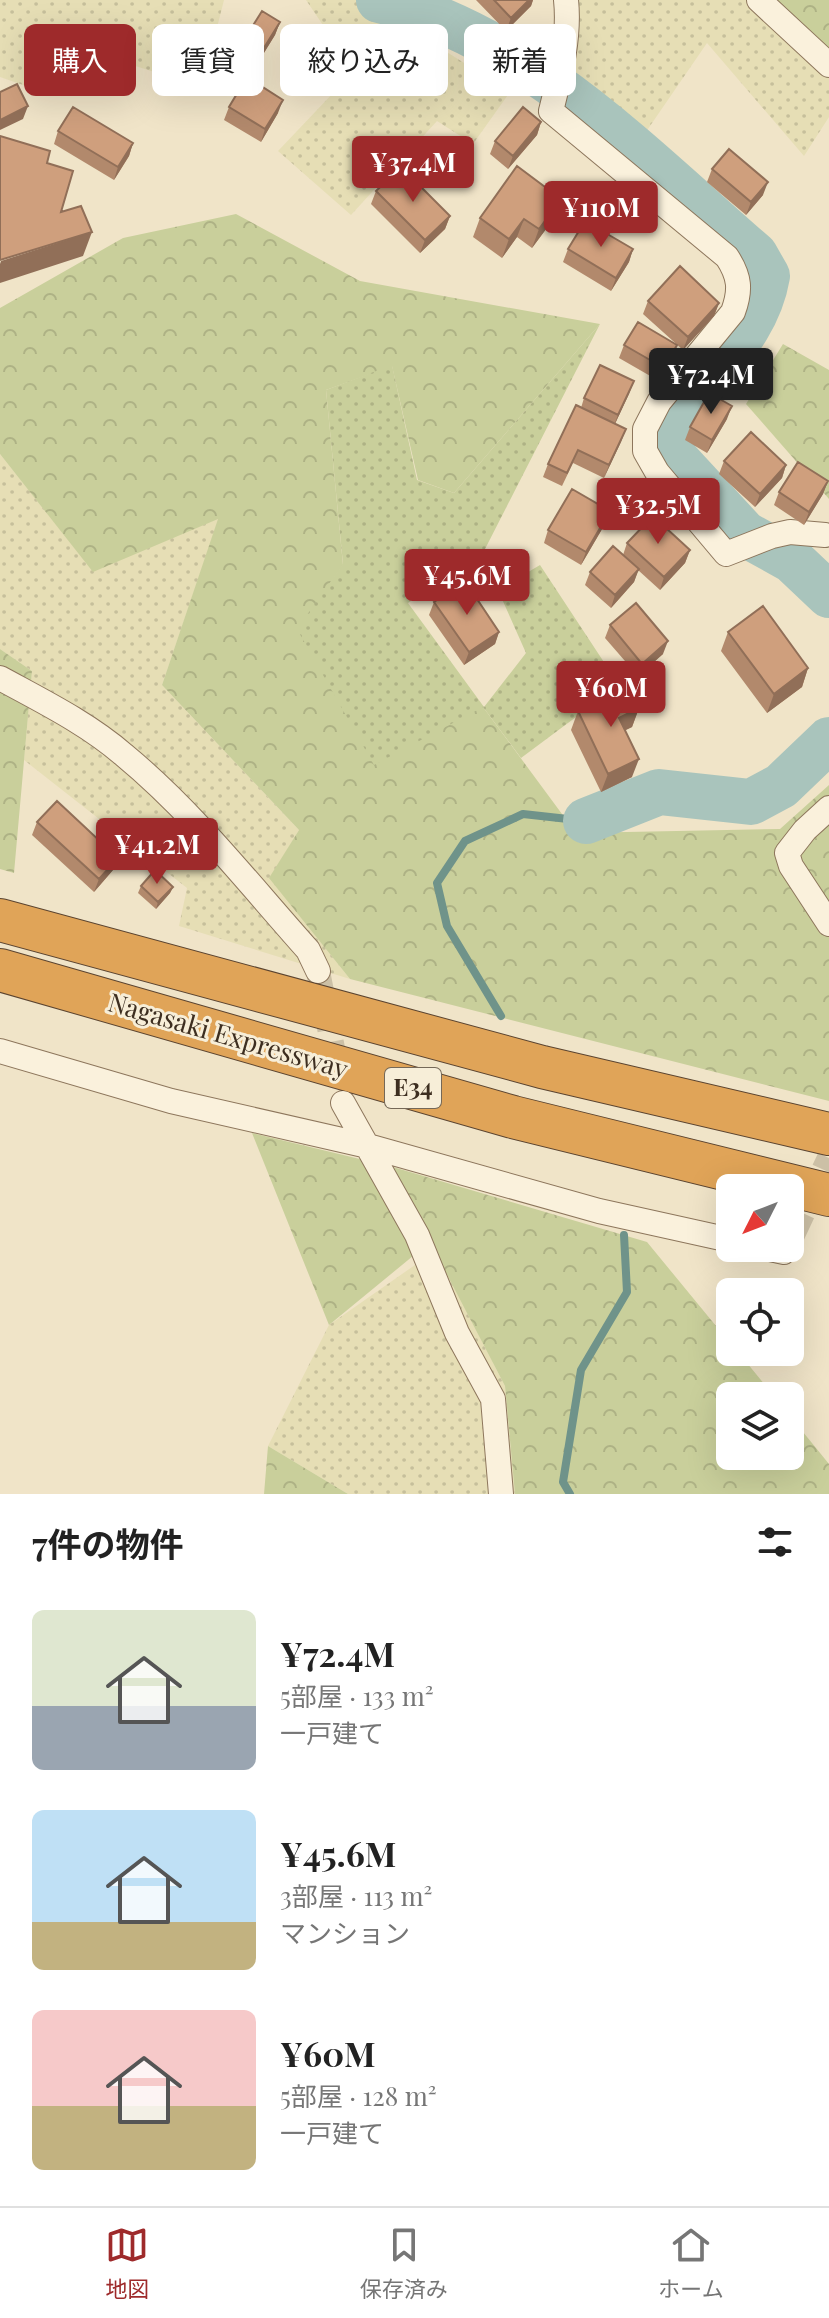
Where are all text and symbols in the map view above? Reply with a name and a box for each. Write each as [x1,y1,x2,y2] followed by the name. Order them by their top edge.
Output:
[24,24,136,96] chip: 購入
[152,24,264,96] chip: 賃貸
[280,24,448,96] chip: 絞り込み
[464,24,576,96] chip: 新着
[348,136,478,204] pin: ¥37.4M
[370,144,456,179] text: ¥37.4M
[545,181,657,249] pin: ¥110M
[562,189,640,224] text: ¥110M
[646,348,776,416] pin: ¥72.4M
[667,356,755,391] text: ¥72.4M
[593,478,723,546] pin: ¥32.5M
[615,486,701,521] text: ¥32.5M
[402,549,532,617] pin: ¥45.6M
[423,557,512,592] text: ¥45.6M
[564,661,658,729] pin: ¥60M
[574,669,648,704] text: ¥60M
[92,818,222,886] pin: ¥41.2M
[114,826,200,861] text: ¥41.2M
[104,984,352,1086] street label: Nagasaki Expressway
[385,1068,441,1108] road number: E34
[716,1174,804,1262] north arrow
[716,1174,804,1470] map controls
[716,1278,804,1366] button: locate
[716,1382,804,1470] button: layers
[32,1520,183,1566] text: 7件の物件
[753,1520,797,1564] icon: filters
[280,1630,395,1676] text: ¥72.4M
[96,1642,192,1738] icon: home
[280,1678,434,1713] text: 5部屋 · 133 m²
[280,1715,384,1750] text: 一戸建て
[280,1830,396,1876] text: ¥45.6M
[96,1842,192,1938] icon: home
[280,1878,432,1913] text: 3部屋 · 113 m²
[280,1915,410,1950] text: マンション
[280,2030,376,2076] text: ¥60M
[96,2042,192,2138] icon: home
[280,2078,437,2113] text: 5部屋 · 128 m²
[280,2115,384,2150] text: 一戸建て
[105,2223,149,2303] tab: 地図
[360,2223,448,2303] tab: 保存済み
[658,2223,724,2303] tab: ホーム

